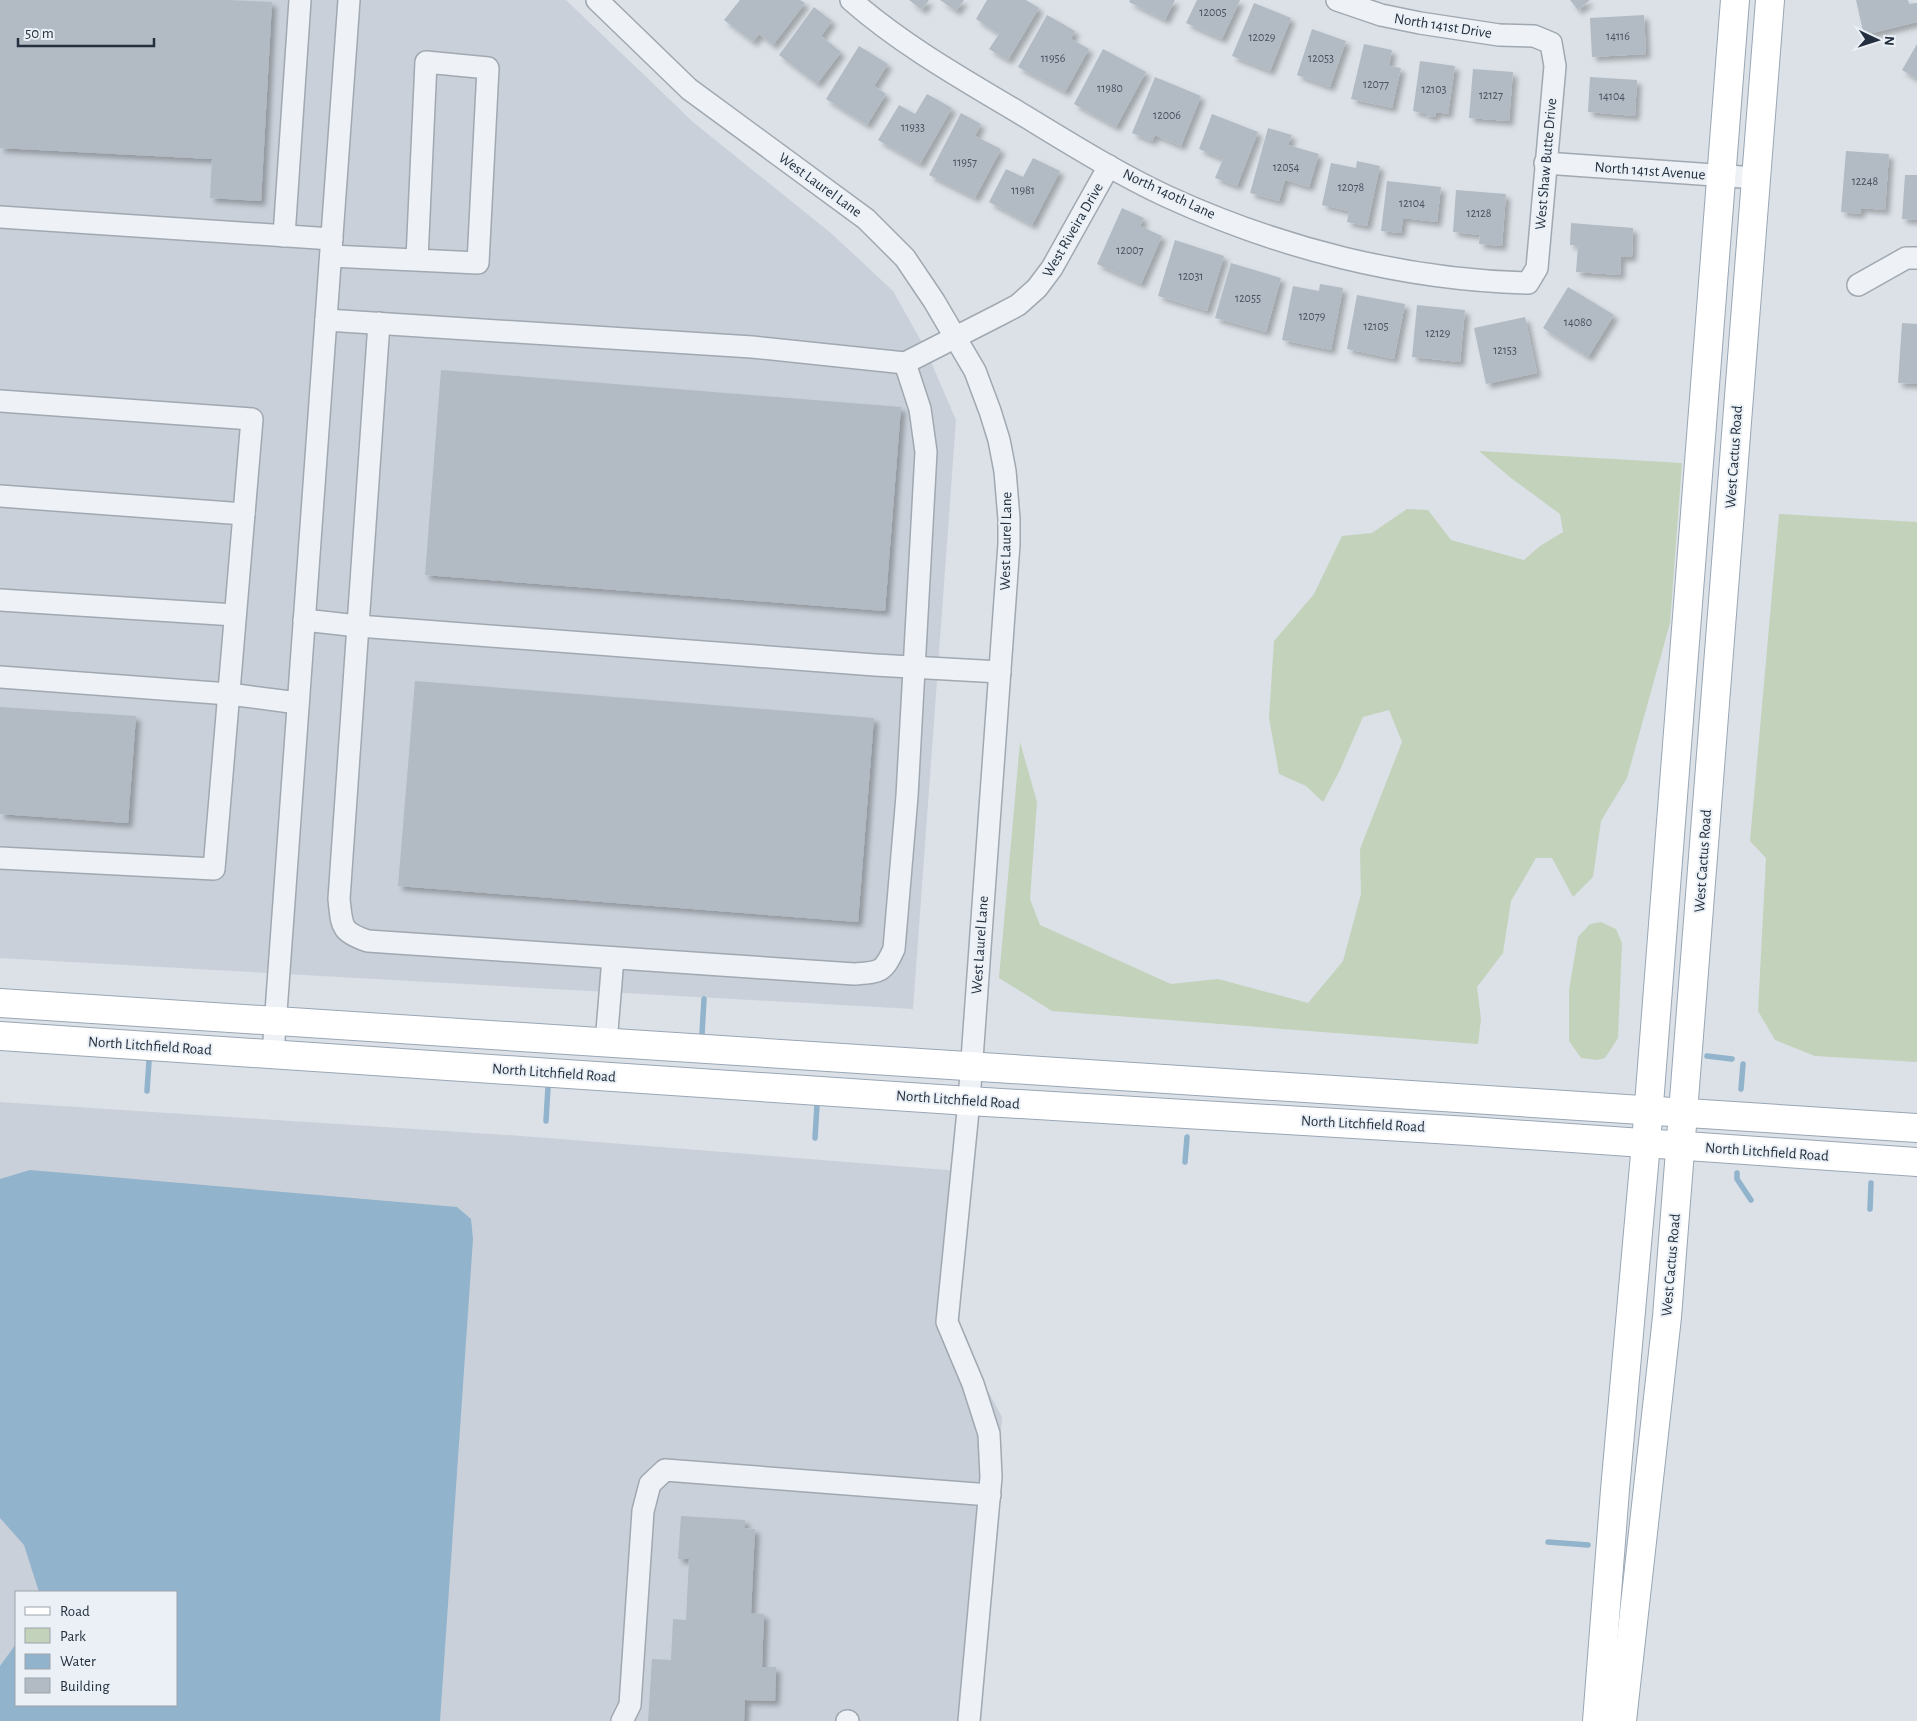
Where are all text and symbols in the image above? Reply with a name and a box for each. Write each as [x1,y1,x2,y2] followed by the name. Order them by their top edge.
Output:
[1199,6,1227,18] house number: 12005
[1393,11,1493,41] street label: North 141st Drive
[18,15,154,47] scale bar
[1852,15,1902,65] north arrow
[25,26,54,41] text: 50 m
[1606,30,1630,42] house number: 14116
[1248,31,1276,43] house number: 12029
[1882,35,1896,46] text: N
[1041,52,1066,64] house number: 11956
[1308,52,1334,64] house number: 12053
[1363,78,1389,90] house number: 12077
[1097,82,1123,94] house number: 11980
[1422,83,1447,95] house number: 12103
[1479,89,1503,101] house number: 12127
[1599,90,1625,102] house number: 14104
[1533,97,1559,230] street label: West Shaw Butte Drive
[1153,109,1181,121] house number: 12006
[901,121,925,133] house number: 11933
[776,150,864,220] street label: West Laurel Lane
[953,156,977,168] house number: 11957
[1594,160,1706,182] street label: North 141st Avenue
[1273,161,1300,173] house number: 12054
[1120,166,1218,222] street label: North 140th Lane
[1852,175,1879,187] house number: 12248
[1040,180,1106,280] street label: West Riveira Drive
[1338,181,1365,193] house number: 12078
[1011,184,1035,196] house number: 11981
[1399,197,1425,209] house number: 12104
[1467,207,1492,219] house number: 12128
[1116,244,1144,256] house number: 12007
[1179,270,1204,282] house number: 12031
[1235,292,1261,304] house number: 12055
[1299,310,1326,322] house number: 12079
[1564,316,1592,328] house number: 14080
[1363,320,1389,332] house number: 12105
[1426,327,1451,339] house number: 12129
[1493,344,1517,356] house number: 12153
[1723,405,1745,509] street label: West Cactus Road
[998,491,1014,590] street label: West Laurel Lane
[1692,809,1714,913] street label: West Cactus Road
[969,895,991,995] street label: West Laurel Lane
[88,1034,213,1058] street label: North Litchfield Road
[492,1061,617,1085] street label: North Litchfield Road
[896,1088,1021,1112] street label: North Litchfield Road
[1301,1113,1426,1135] street label: North Litchfield Road
[1705,1140,1830,1164] street label: North Litchfield Road
[1659,1213,1683,1317] street label: West Cactus Road
[15,1591,178,1706] legend
[60,1604,90,1619] text: Road
[60,1629,86,1644] text: Park
[60,1654,96,1669] text: Water
[60,1679,110,1694] text: Building

